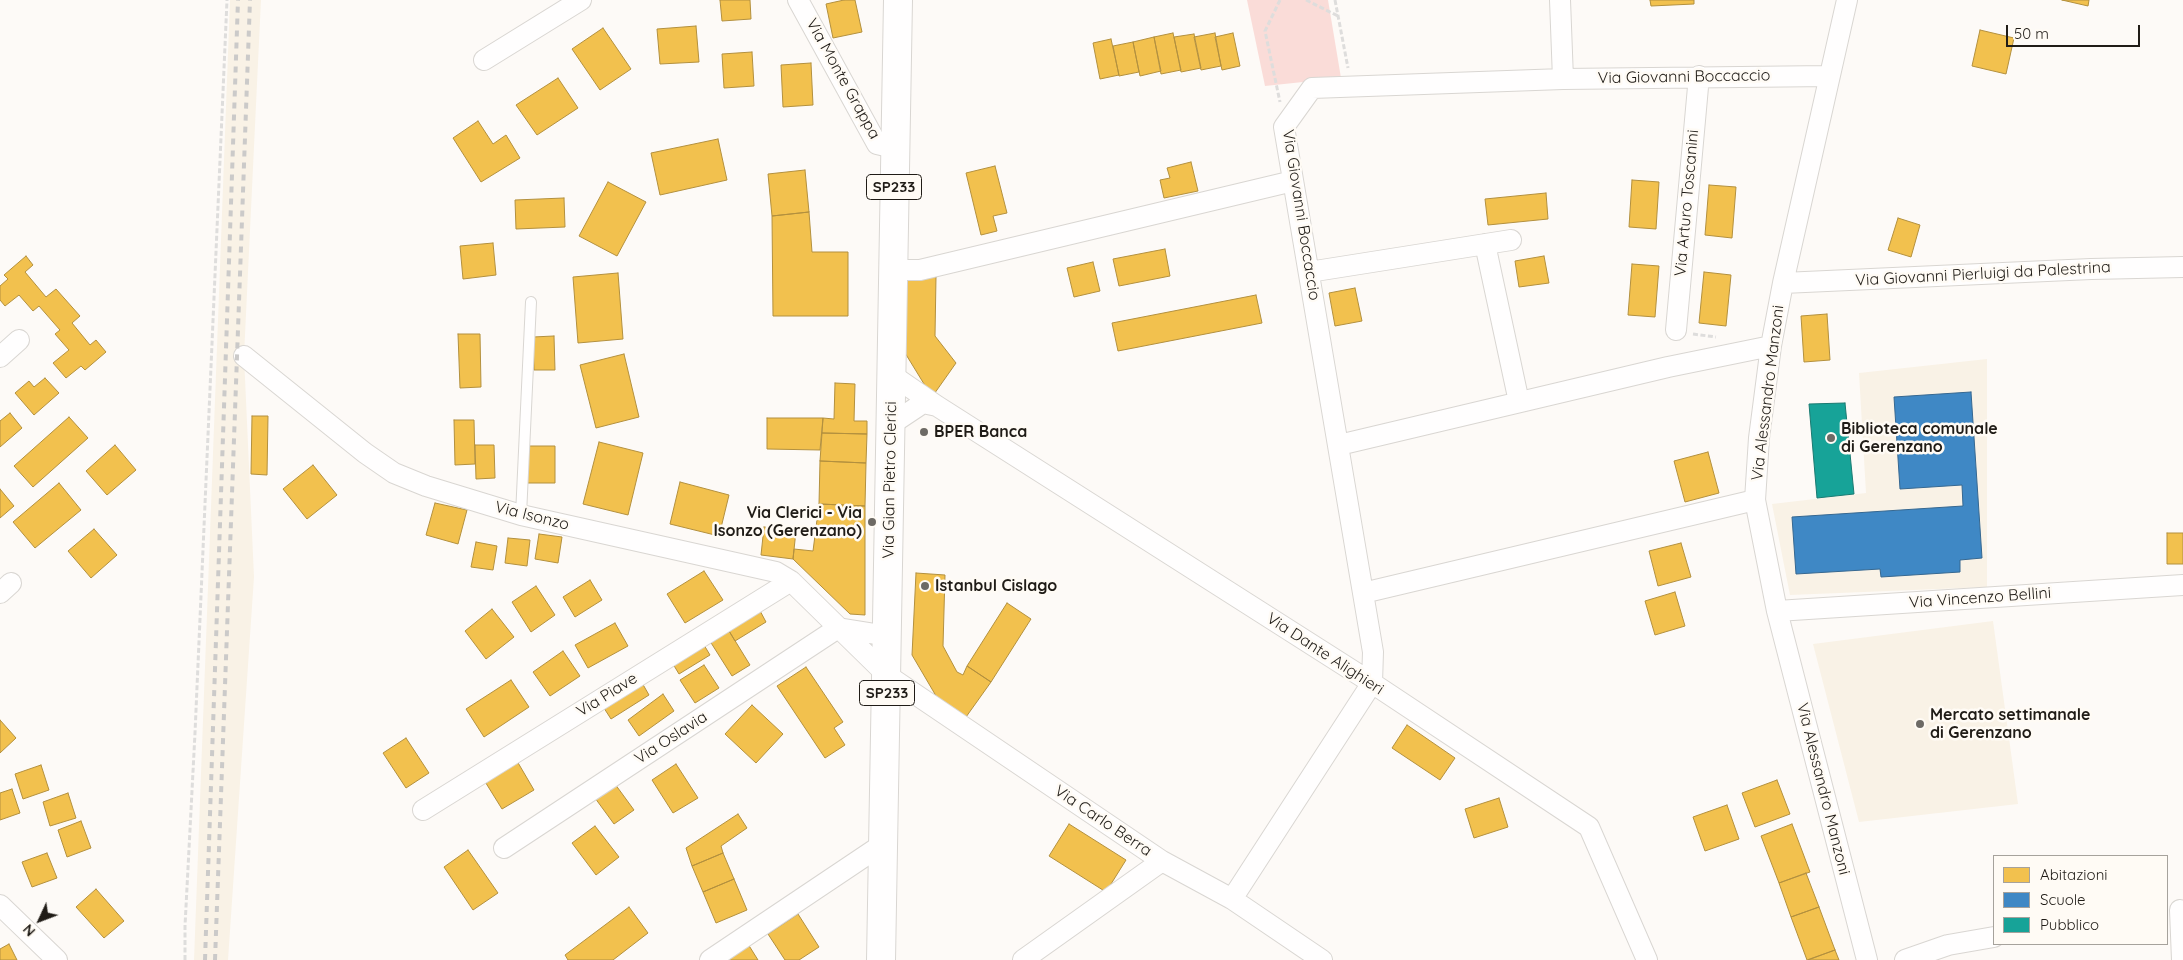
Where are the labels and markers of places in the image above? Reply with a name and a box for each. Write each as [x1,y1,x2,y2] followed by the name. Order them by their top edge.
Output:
[1841,419,1998,457] place label: Biblioteca comunale di Gerenzano
[934,422,1027,442] place label: BPER Banca
[918,426,930,438] marker: BPER Banca
[1825,432,1837,444] marker: Biblioteca comunale di Gerenzano
[713,503,862,541] place label: Via Clerici - Via Isonzo (Gerenzano)
[866,516,878,528] marker: Via Clerici - Via Isonzo (Gerenzano)
[935,576,1057,596] place label: Istanbul Cislago
[919,580,931,592] marker: Istanbul Cislago
[1930,705,2090,743] place label: Mercato settimanale di Gerenzano
[1914,718,1926,730] marker: Mercato settimanale di Gerenzano

